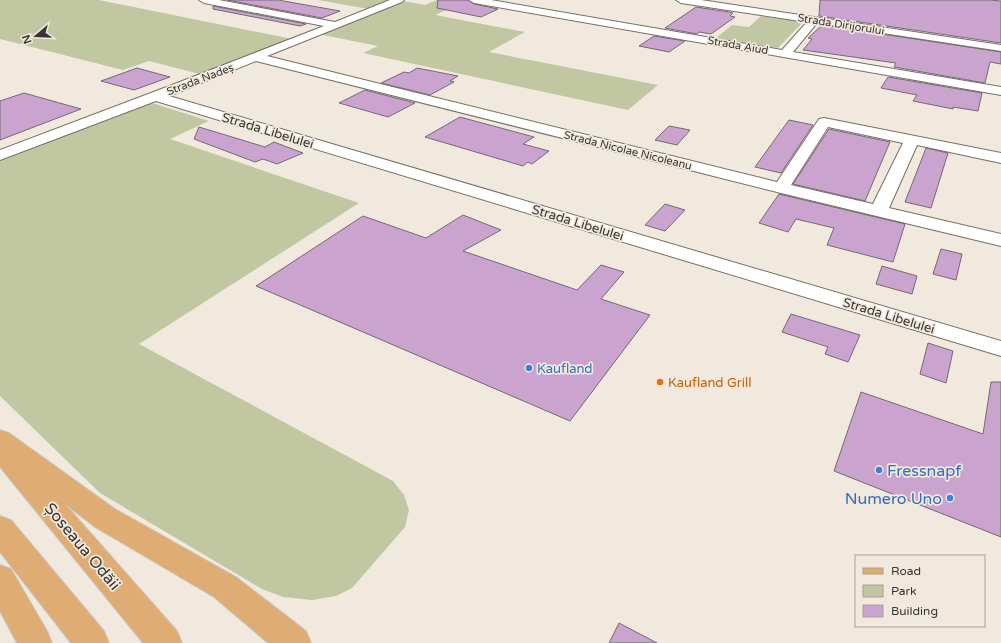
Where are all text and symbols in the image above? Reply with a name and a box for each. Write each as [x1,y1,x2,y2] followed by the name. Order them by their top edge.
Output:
[797,11,885,38] street label: Strada Dirijorului
[16,16,56,56] north arrow
[19,33,35,45] text: N
[706,34,769,57] street label: Strada Aiud
[165,61,235,98] street label: Strada Nadeș
[220,109,316,153] street label: Strada Libelulei
[562,128,693,173] street label: Strada Nicolae Nicoleanu
[530,201,626,245] street label: Strada Libelulei
[841,294,937,338] street label: Strada Libelulei
[537,361,593,377] place label: Kaufland
[524,363,534,373] marker: Kaufland
[668,375,752,391] place label: Kaufland Grill
[655,377,665,387] marker: Kaufland Grill
[887,461,962,481] place label: Fressnapf
[874,465,884,475] marker: Fressnapf
[845,489,942,509] place label: Numero Uno
[945,493,955,503] marker: Numero Uno
[40,499,125,594] street label: Șoseaua Odăii
[855,555,985,627] legend
[891,564,921,578] text: Road
[891,584,917,598] text: Park
[891,604,938,618] text: Building

